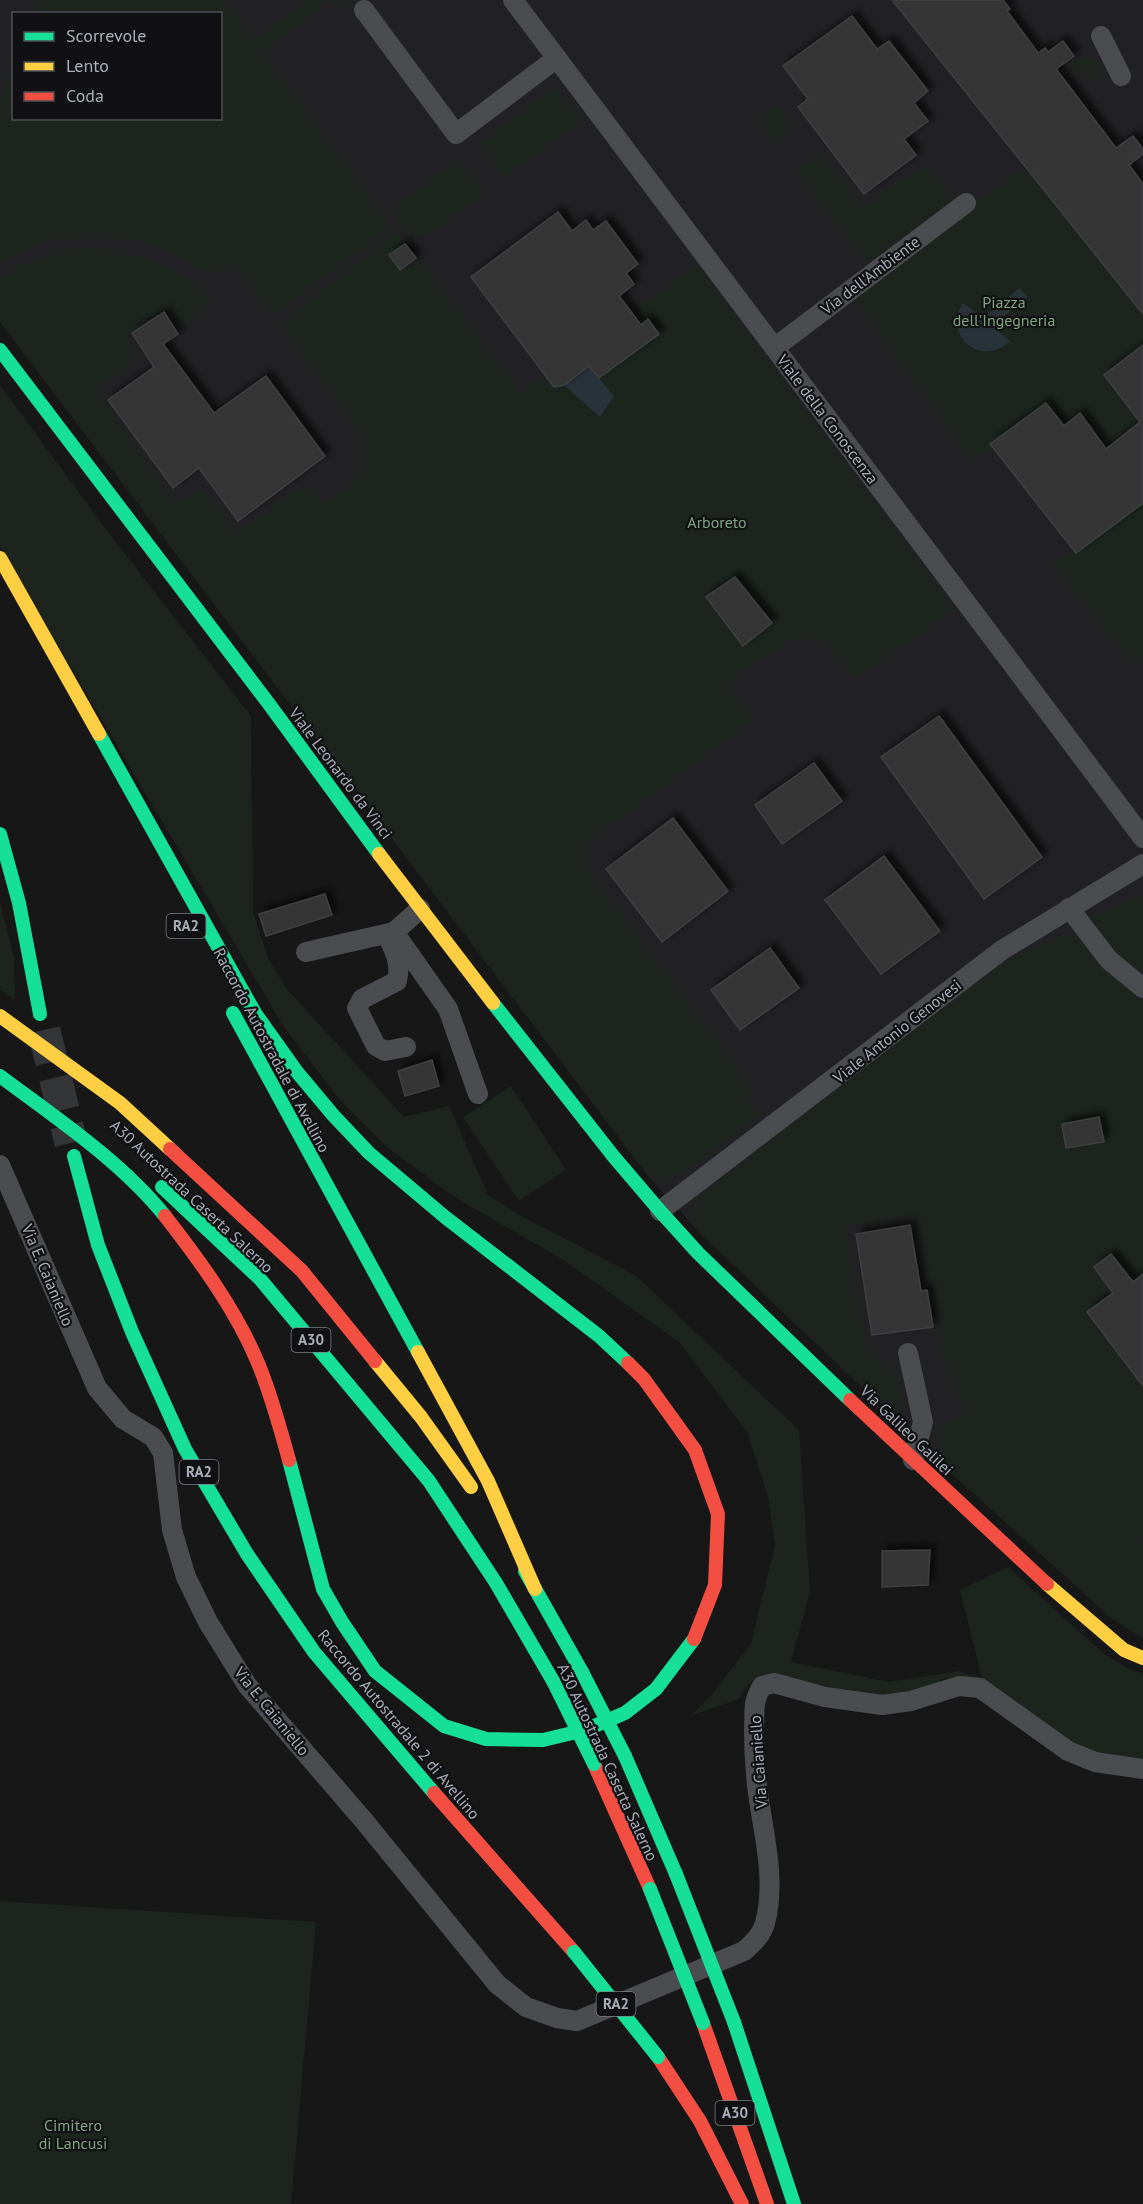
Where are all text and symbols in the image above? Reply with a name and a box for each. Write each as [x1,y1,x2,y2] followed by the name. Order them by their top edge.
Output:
[12,12,222,120] legend
[66,24,146,47] text: Scorrevole
[66,54,109,77] text: Lento
[66,84,104,107] text: Coda
[816,231,923,319] street label: Via dell'Ambiente
[953,292,1055,330] park label: Piazza dell'Ingegneria
[772,350,883,488] street label: Viale della Conoscenza
[687,512,747,532] park label: Arboreto
[284,702,397,843] street label: Viale Leonardo da Vinci
[166,914,206,938] road number: RA2
[209,944,335,1156] street label: Raccordo Autostradale di Avellino
[828,975,965,1088] street label: Viale Antonio Genovesi
[106,1115,278,1277] street label: A30 Autostrada Caserta Salerno
[17,1220,78,1329] street label: Via E. Caianiello
[292,1328,330,1352] road number: A30
[856,1380,958,1479] street label: Via Galileo Galilei
[180,1460,218,1484] road number: RA2
[314,1625,484,1823] street label: Raccordo Autostradale 2 di Avellino
[553,1660,663,1864] street label: A30 Autostrada Caserta Salerno
[229,1662,314,1760] street label: Via E. Caianiello
[745,1715,771,1810] street label: Via Caianiello
[596,1992,636,2016] road number: RA2
[716,2101,754,2125] road number: A30
[39,2115,107,2153] park label: Cimitero di Lancusi

